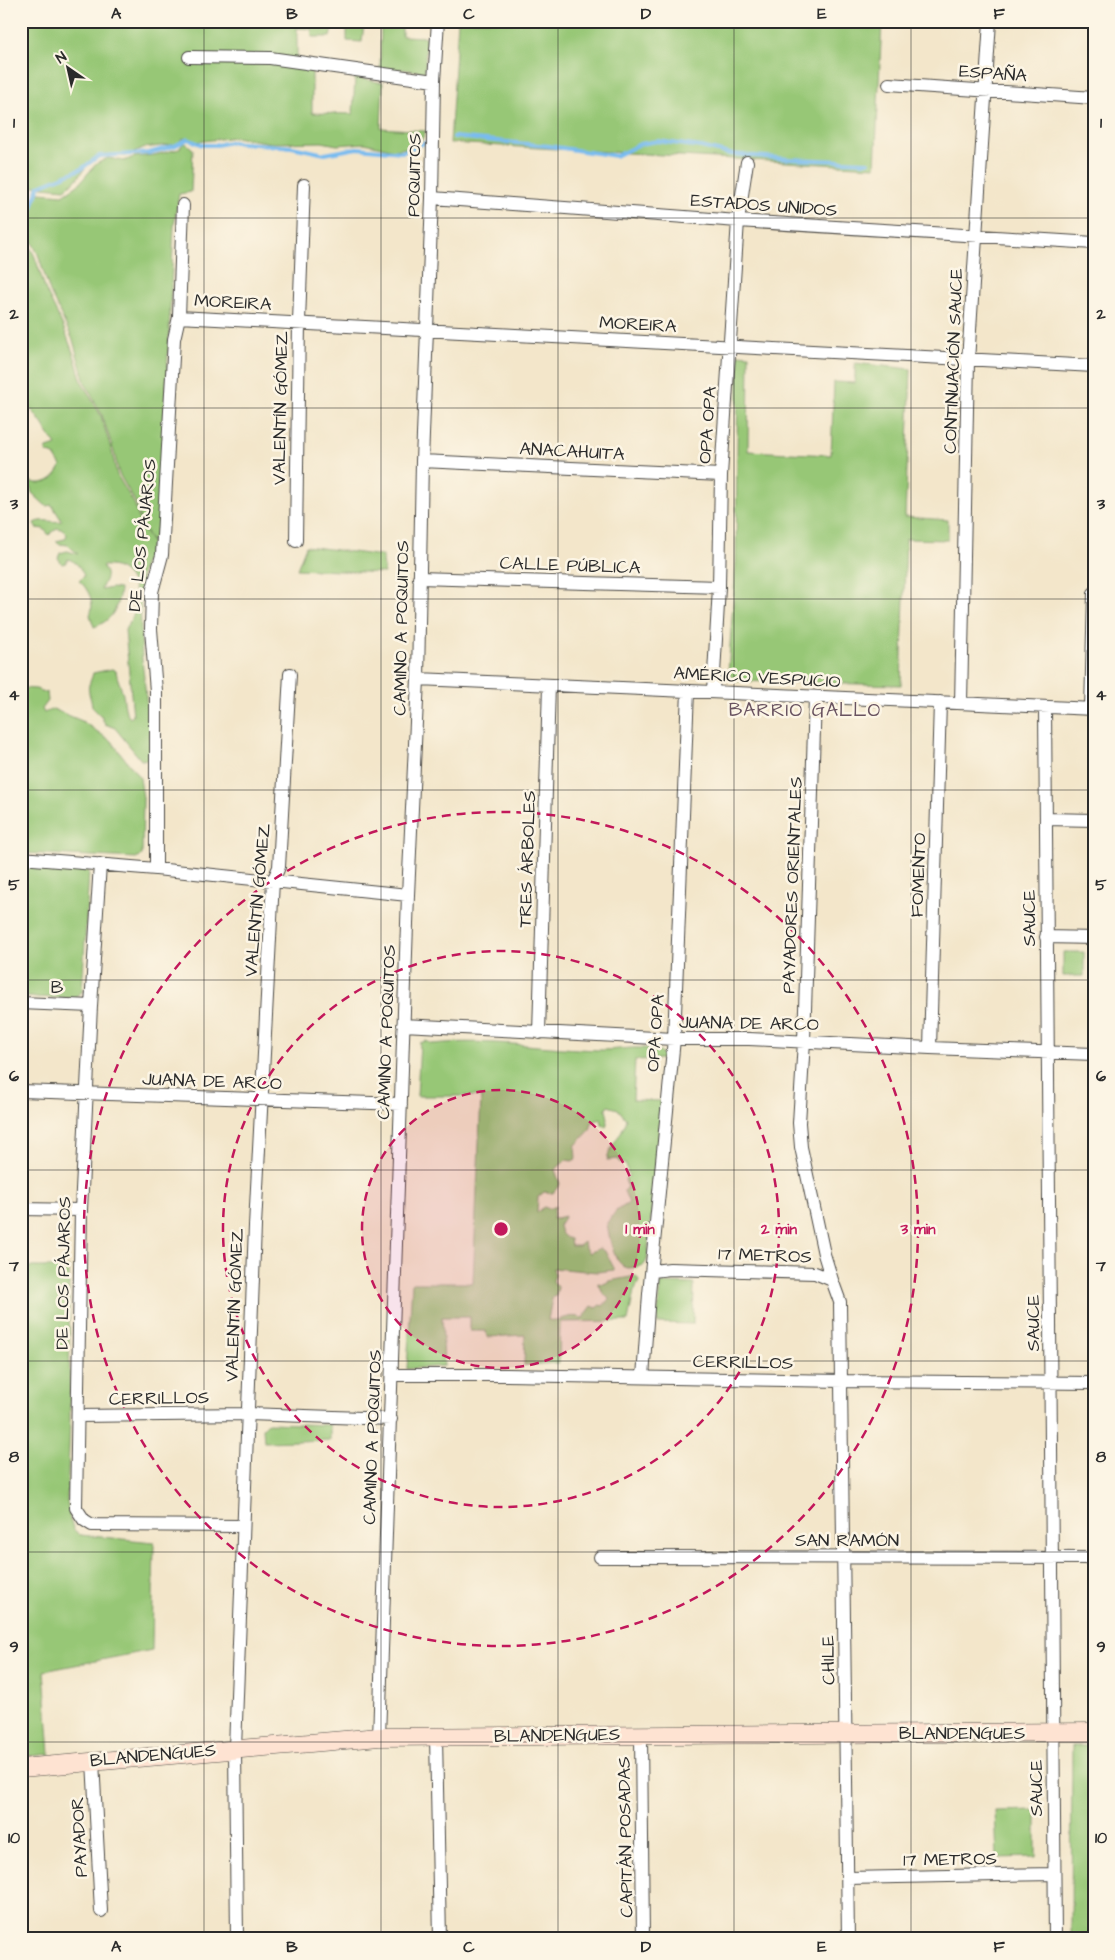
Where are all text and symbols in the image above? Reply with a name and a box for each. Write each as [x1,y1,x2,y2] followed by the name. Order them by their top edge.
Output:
[111,3,122,25] text: A
[286,3,298,25] text: B
[463,3,475,25] text: C
[641,3,652,25] text: D
[817,3,827,25] text: E
[993,3,1005,25] text: F
[42,42,92,92] north arrow
[52,47,71,69] text: N
[958,59,1028,88] street label: ESPAÑA
[13,112,16,134] text: 1
[1100,112,1103,134] text: 1
[401,133,428,217] street label: POQUITOS
[690,188,838,223] street label: ESTADOS UNIDOS
[938,268,969,454] street label: CONTINUACIÓN SAUCE
[194,288,273,317] street label: MOREIRA
[8,303,19,325] text: 2
[1095,303,1106,325] text: 2
[599,310,678,339] street label: MOREIRA
[267,331,294,485] street label: VALENTÍN GÓMEZ
[692,385,723,464] street label: OPA OPA
[519,436,626,467] street label: ANACAHUITA
[122,457,163,613] street label: DE LOS PÁJAROS
[9,493,19,515] text: 3
[1096,493,1106,515] text: 3
[387,540,416,716] street label: CAMINO A POQUITOS
[499,551,641,580] street label: CALLE PÚBLICA
[673,661,841,694] street label: AMÉRICO VESPUCIO
[9,684,20,706] text: 4
[1096,684,1107,706] text: 4
[729,697,881,724] district label: BARRIO GALLO
[776,776,809,994] street label: PAYADORES ORIENTALES
[513,790,542,928] street label: TRES ÁRBOLES
[238,822,277,978] street label: VALENTÍN GÓMEZ
[905,832,932,918] street label: FOMENTO
[8,874,20,896] text: 5
[1095,874,1107,896] text: 5
[1017,889,1042,946] street label: SAUCE
[371,944,402,1120] street label: CAMINO A POQUITOS
[50,975,64,1000] street label: B
[640,993,671,1072] street label: OPA OPA
[679,1010,819,1037] street label: JUANA DE ARCO
[9,1065,19,1087] text: 6
[1096,1065,1106,1087] text: 6
[142,1067,282,1096] street label: JUANA DE ARCO
[50,1196,77,1350] street label: DE LOS PÁJAROS
[625,1219,655,1240] text: 1 min
[760,1219,798,1240] text: 2 min
[899,1219,936,1240] text: 3 min
[492,1220,510,1238] centre of rings
[219,1228,250,1382] street label: VALENTÍN GÓMEZ
[718,1241,812,1270] street label: 17 METROS
[8,1255,19,1277] text: 7
[1095,1255,1106,1277] text: 7
[1021,1294,1046,1351] street label: SAUCE
[357,1349,388,1525] street label: CAMINO A POQUITOS
[693,1349,793,1376] street label: CERRILLOS
[109,1385,209,1412] street label: CERRILLOS
[9,1446,20,1468] text: 8
[1096,1446,1107,1468] text: 8
[795,1528,899,1553] street label: SAN RAMÓN
[816,1635,841,1685] street label: CHILE
[9,1636,19,1658] text: 9
[1096,1636,1106,1658] text: 9
[899,1721,1025,1746] street label: BLANDENGUES
[494,1722,620,1749] street label: BLANDENGUES
[89,1738,217,1773] street label: BLANDENGUES
[612,1756,639,1918] street label: CAPITÁN POSADAS
[1024,1759,1049,1816] street label: SAUCE
[65,1796,94,1878] street label: PAYADOR
[8,1827,20,1849] text: 10
[1095,1827,1107,1849] text: 10
[903,1846,997,1873] street label: 17 METROS
[111,1936,122,1958] text: A
[286,1936,298,1958] text: B
[463,1936,475,1958] text: C
[641,1936,652,1958] text: D
[817,1936,827,1958] text: E
[993,1936,1005,1958] text: F

